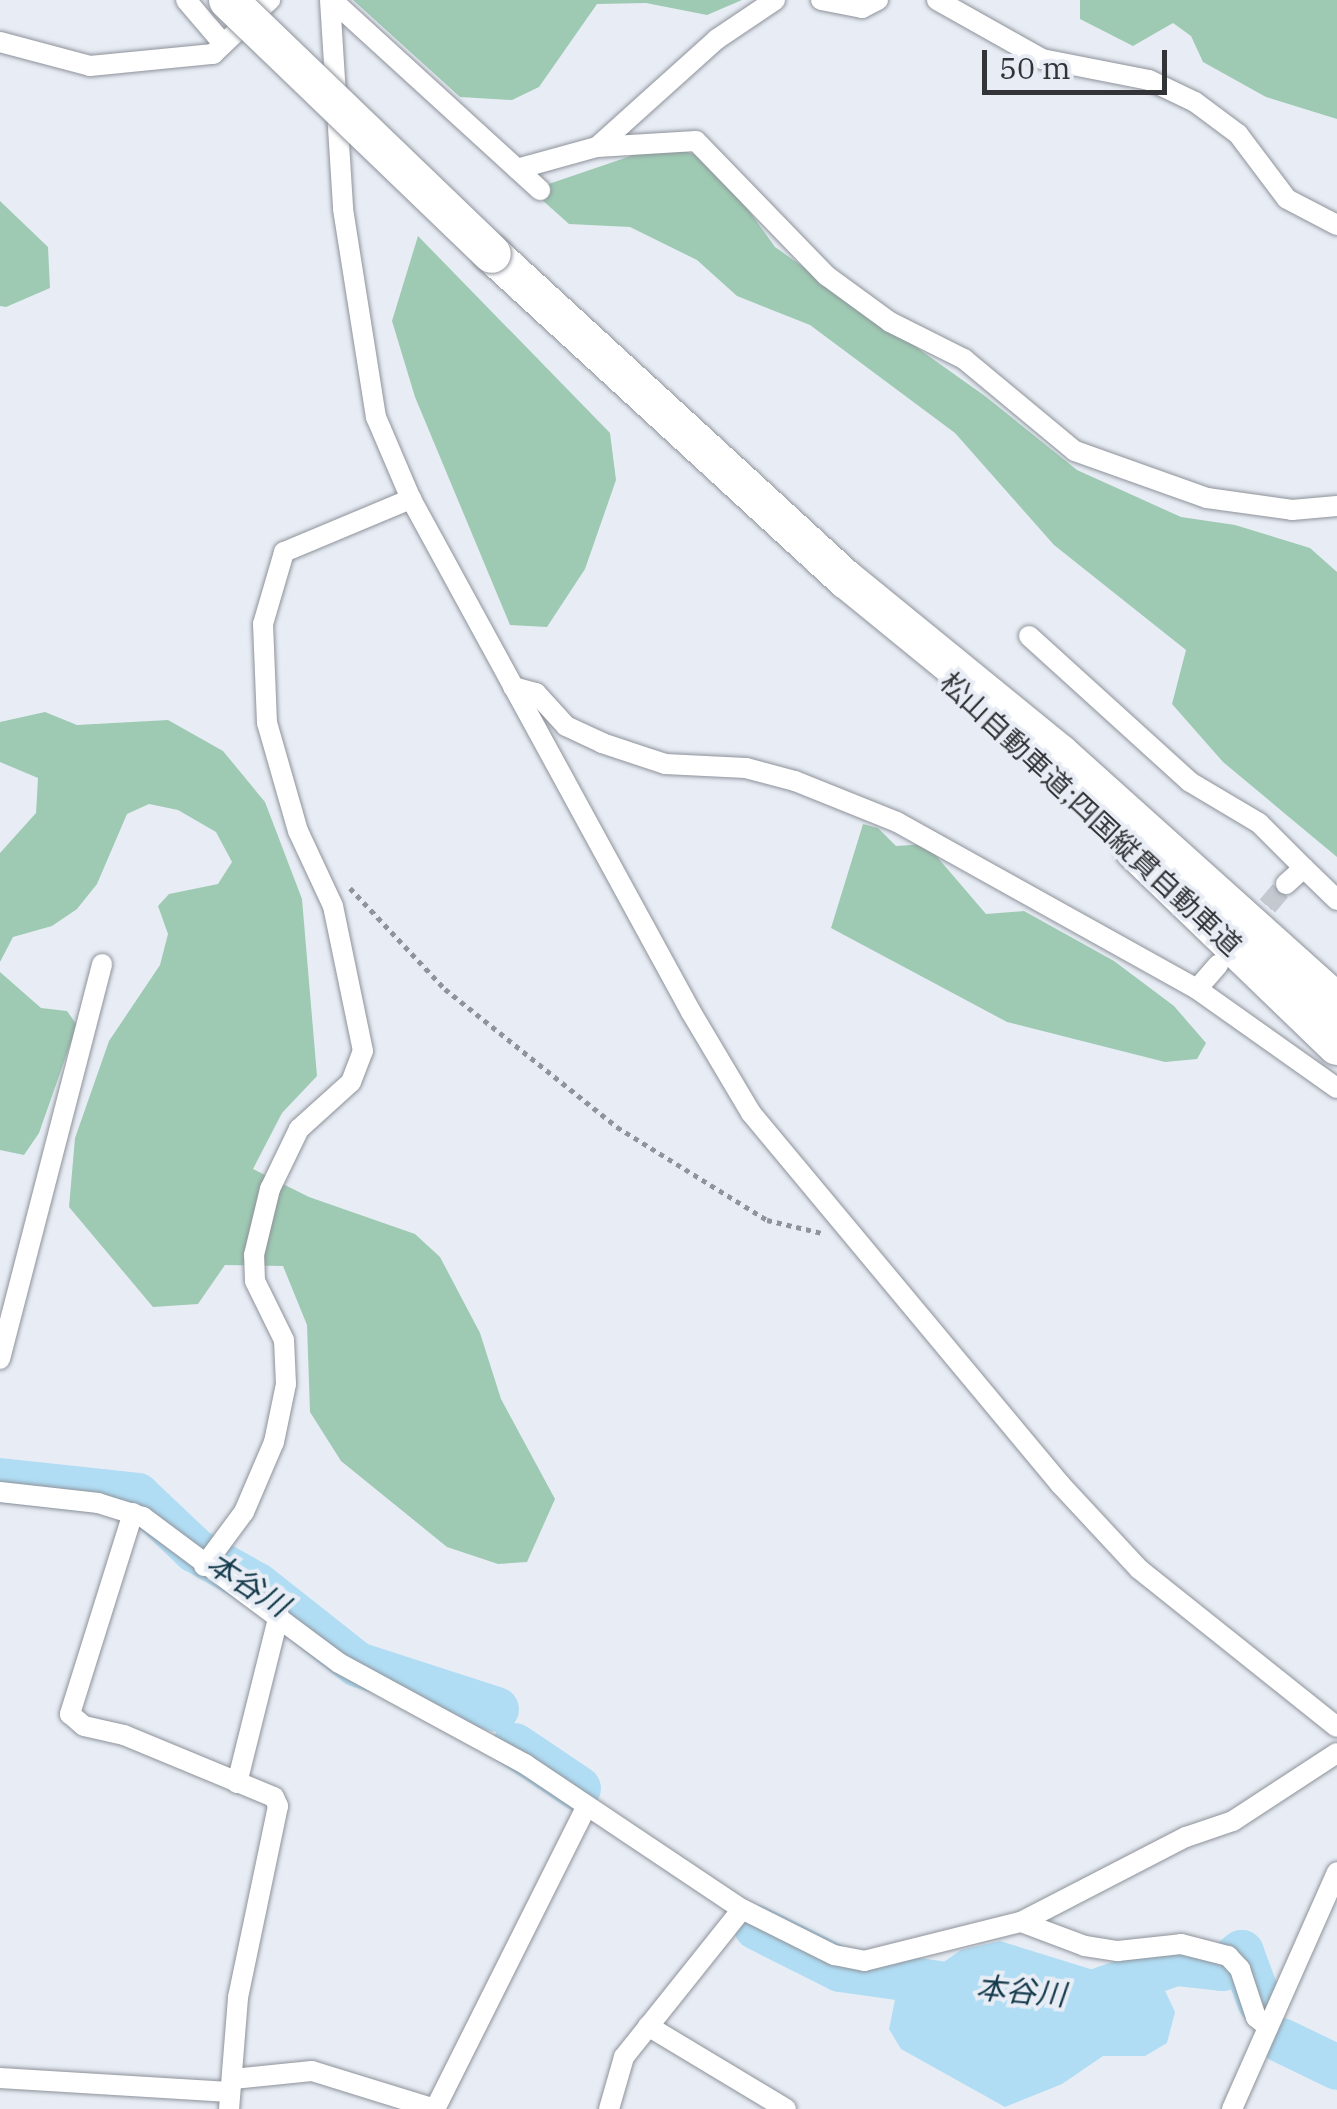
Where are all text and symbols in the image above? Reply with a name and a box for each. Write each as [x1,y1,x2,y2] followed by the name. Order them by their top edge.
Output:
[987,30,1172,92] scale bar
[999,48,1071,87] text: 50 m
[933,665,1249,963] street label: 松山自動車道;四国縦貫自動車道
[200,1544,296,1624] water label: 本谷川
[975,1969,1067,2013] water label: 本谷川

